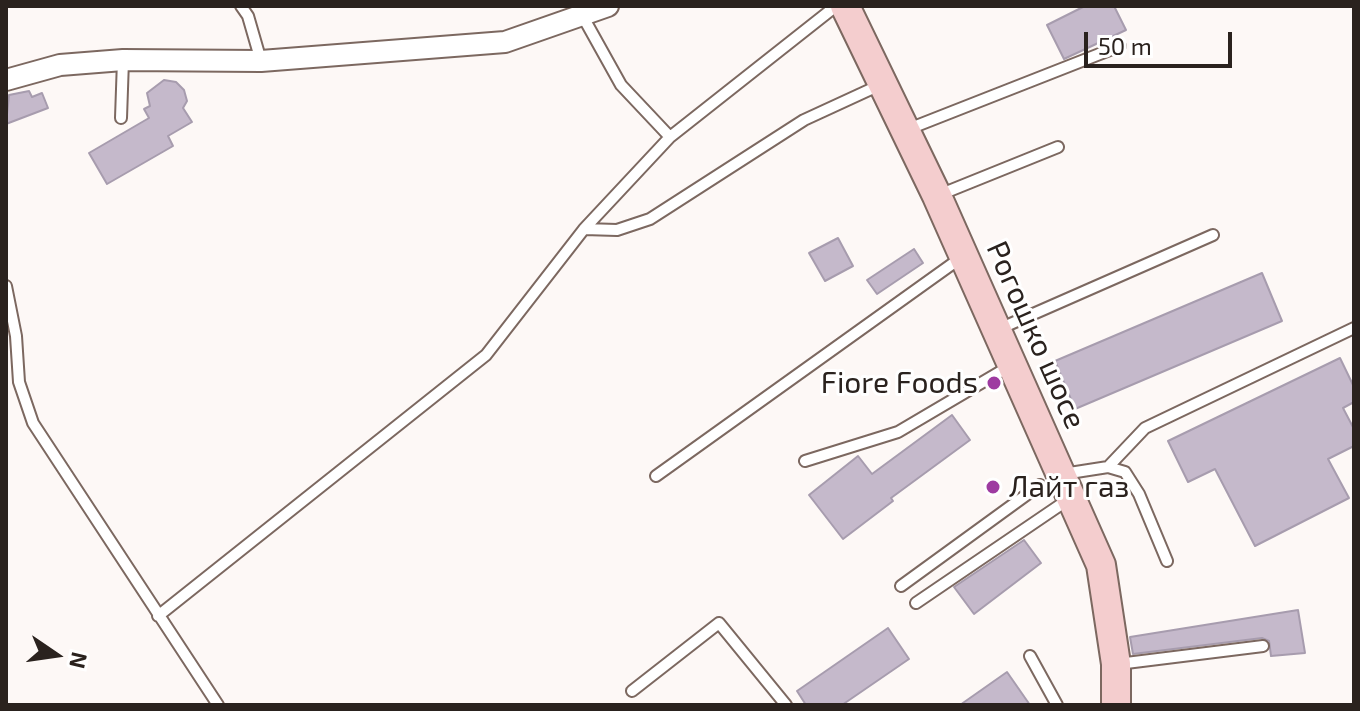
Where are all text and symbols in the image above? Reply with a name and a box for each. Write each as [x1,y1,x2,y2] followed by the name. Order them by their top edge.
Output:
[1088,16,1236,66] scale bar
[1098,31,1152,60] text: 50 m
[979,236,1093,434] street label: Рогошко шосе
[821,365,978,401] place label: Fiore Foods
[985,374,1003,392] marker: Fiore Foods
[1009,469,1129,505] place label: Лайт газ
[984,478,1002,496] marker: Лайт газ
[16,615,96,695] north arrow
[65,650,94,671] text: N

